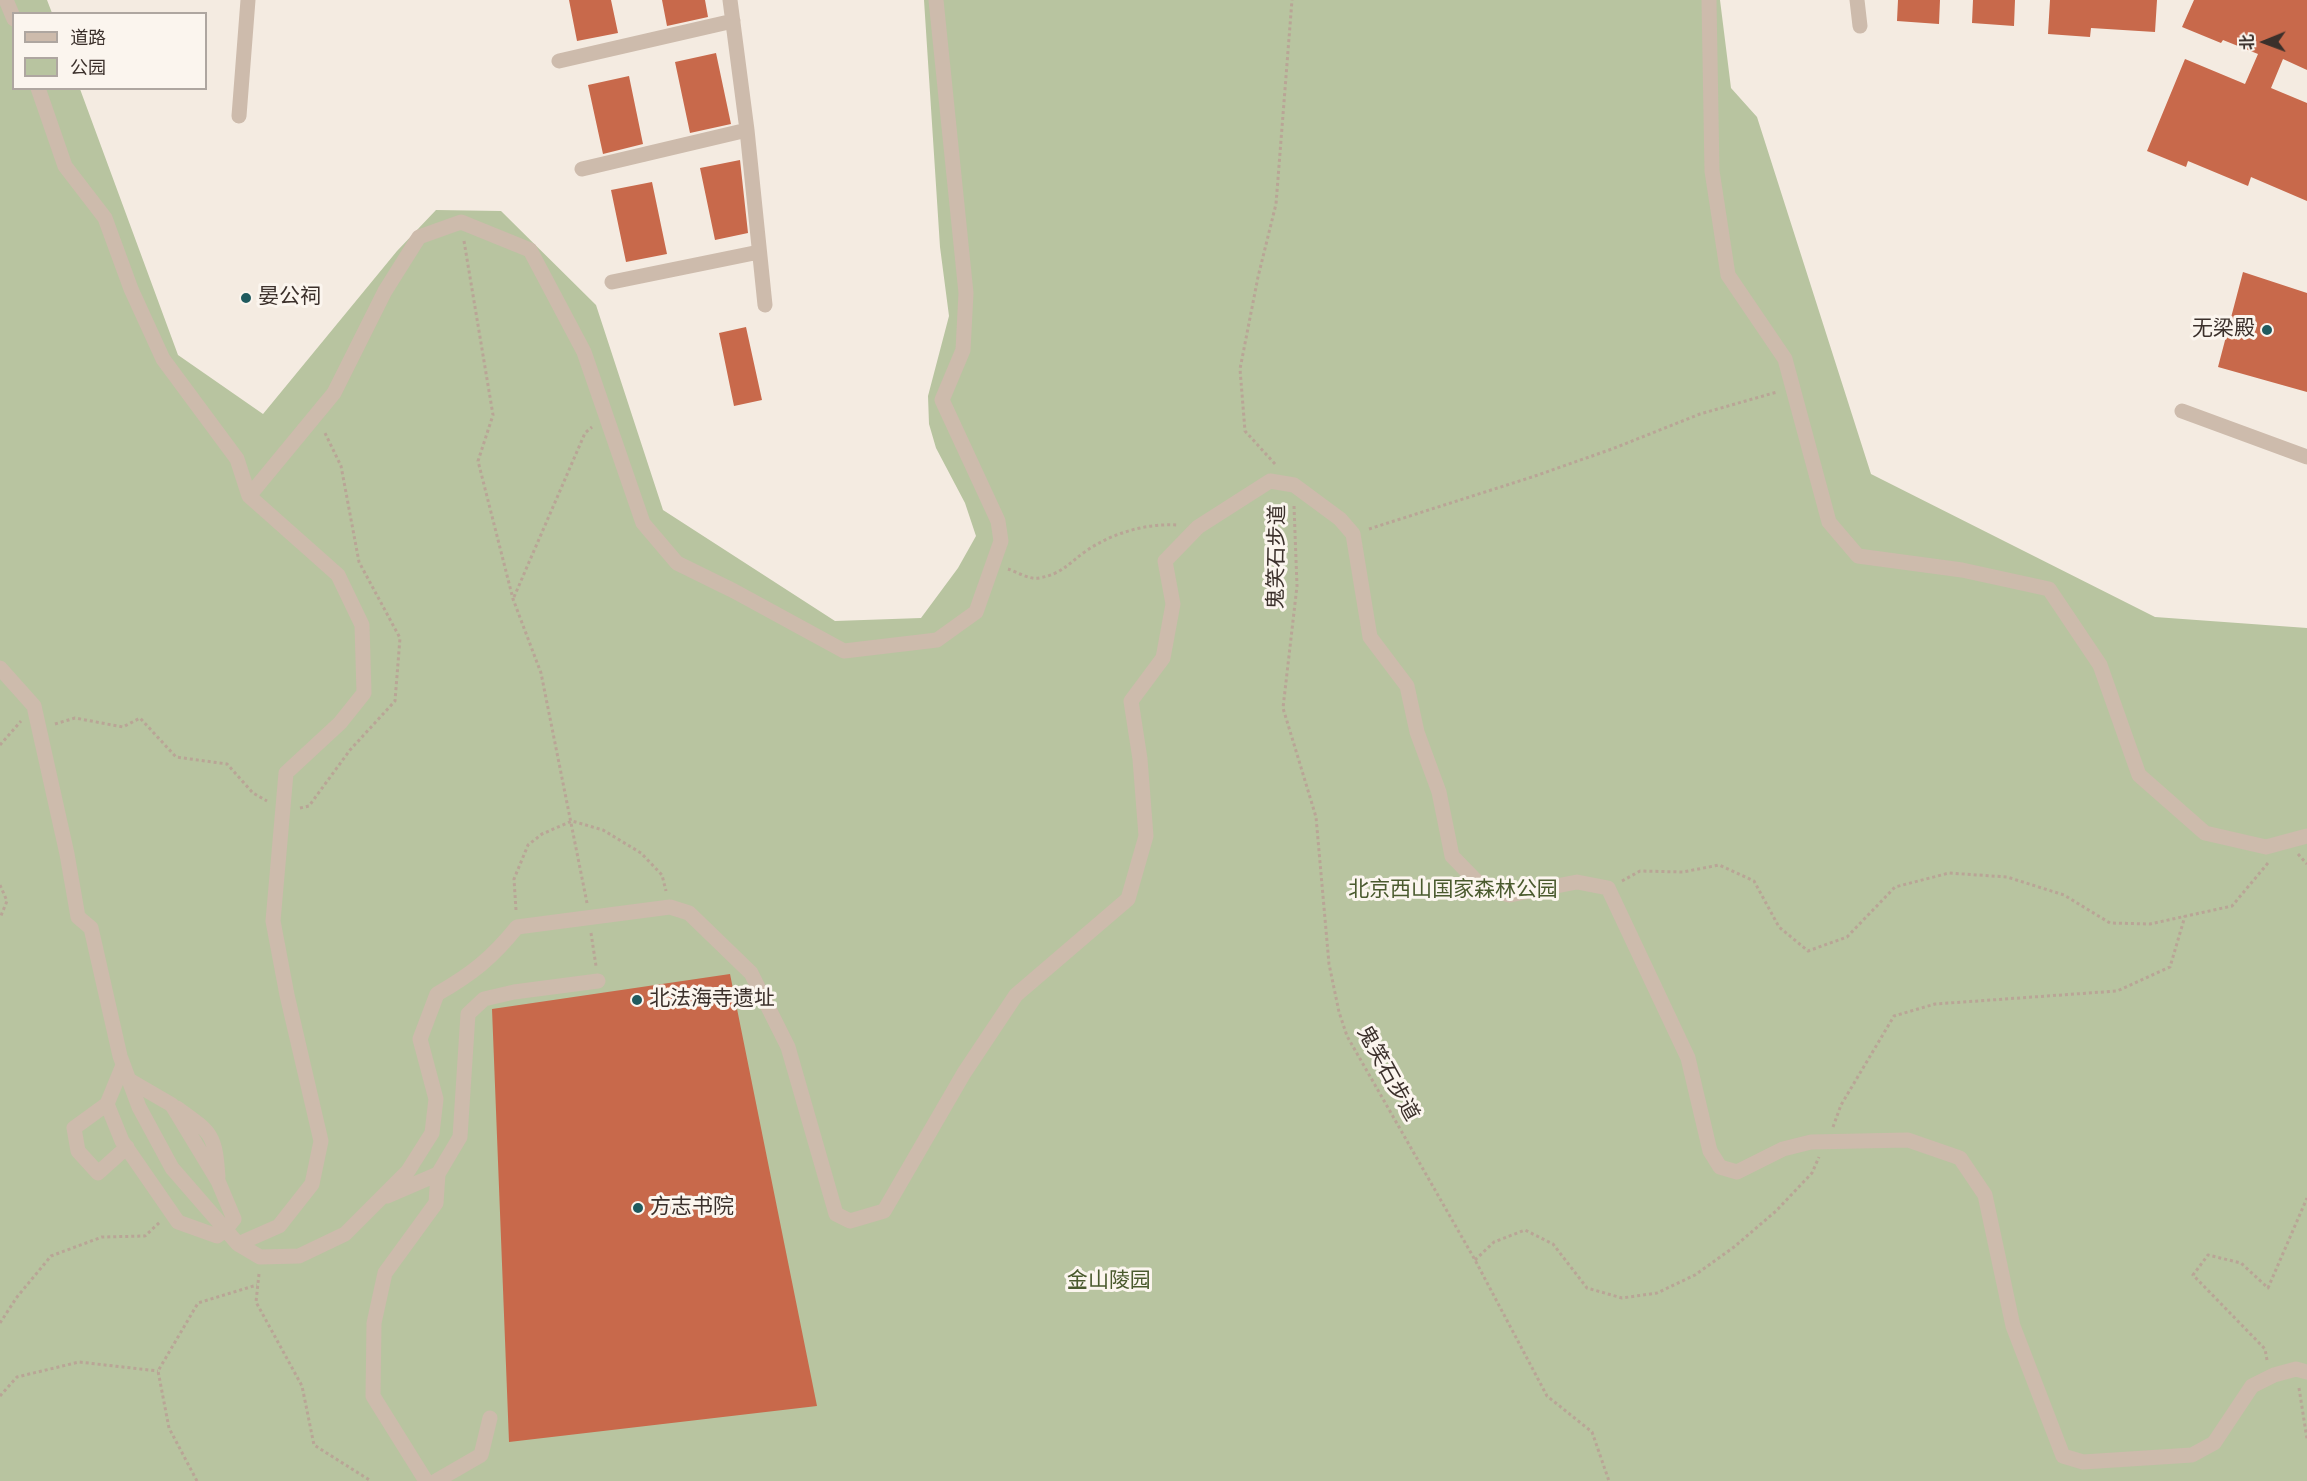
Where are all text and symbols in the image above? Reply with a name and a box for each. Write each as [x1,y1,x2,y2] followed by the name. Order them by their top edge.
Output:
[12,12,207,90] legend
[2235,12,2295,72] north arrow
[70,24,106,51] text: 道路
[2235,34,2259,51] text: 北
[70,54,106,81] text: 公园
[258,285,321,311] place label: 晏公祠
[239,291,253,305] marker: 晏公祠
[2192,317,2255,343] place label: 无梁殿
[2260,323,2274,337] marker: 无梁殿
[1264,504,1292,610] street label: 鬼笑石步道
[1348,878,1558,904] park label: 北京西山国家森林公园
[649,987,775,1013] place label: 北法海寺遗址
[630,993,644,1007] marker: 北法海寺遗址
[1351,1022,1423,1126] street label: 鬼笑石步道
[650,1195,734,1221] place label: 方志书院
[631,1201,645,1215] marker: 方志书院
[1067,1269,1151,1295] park label: 金山陵园

